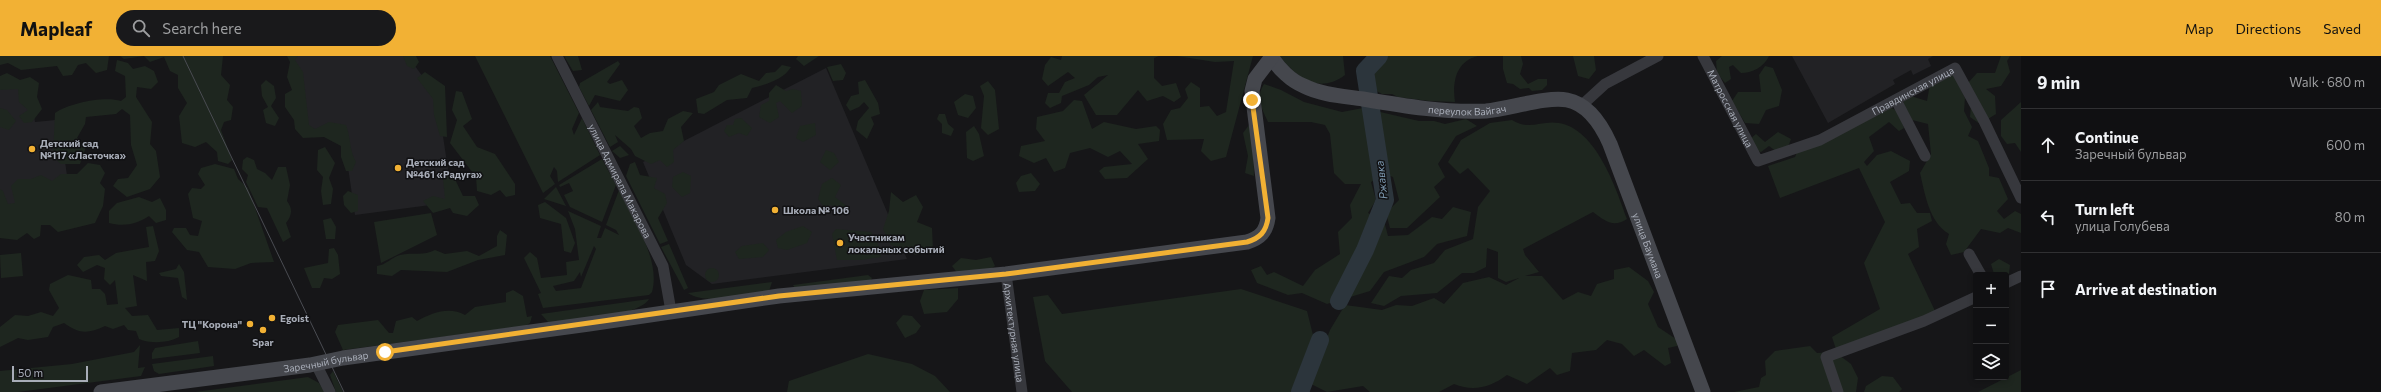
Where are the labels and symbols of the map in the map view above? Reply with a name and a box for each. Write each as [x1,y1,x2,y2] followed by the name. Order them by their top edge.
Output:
[1870,64,1956,117] street label: Правдинская улица
[1705,67,1756,149] street label: Матросская улица
[1243,91,1261,109] route end
[1428,102,1507,117] street label: переулок Вайгач
[586,122,654,240] street label: улица Адмирала Макарова
[40,137,127,161] place label: Детский сад №117 «Ласточка»
[27,144,37,154] marker: Детский сад №117 «Ласточка»
[406,156,483,180] place label: Детский сад №461 «Радуга»
[1372,160,1389,200] water label: Ржавка
[393,163,403,173] marker: Детский сад №461 «Радуга»
[783,204,849,216] place label: Школа № 106
[770,205,780,215] marker: Школа № 106
[1630,211,1666,280] street label: улица Баумана
[848,231,945,255] place label: Участникам локальных событий
[835,238,845,248] marker: Участникам локальных событий
[1001,282,1027,383] street label: Архитектурная улица
[280,312,309,324] place label: Egoist
[267,313,277,323] marker: Egoist
[182,318,242,330] place label: ТЦ "Корона"
[245,319,255,329] marker: ТЦ "Корона"
[258,325,268,335] marker: Spar
[252,336,274,348] place label: Spar
[376,343,394,361] route start
[283,349,369,374] street label: Заречный бульвар
[12,364,88,383] scale bar

